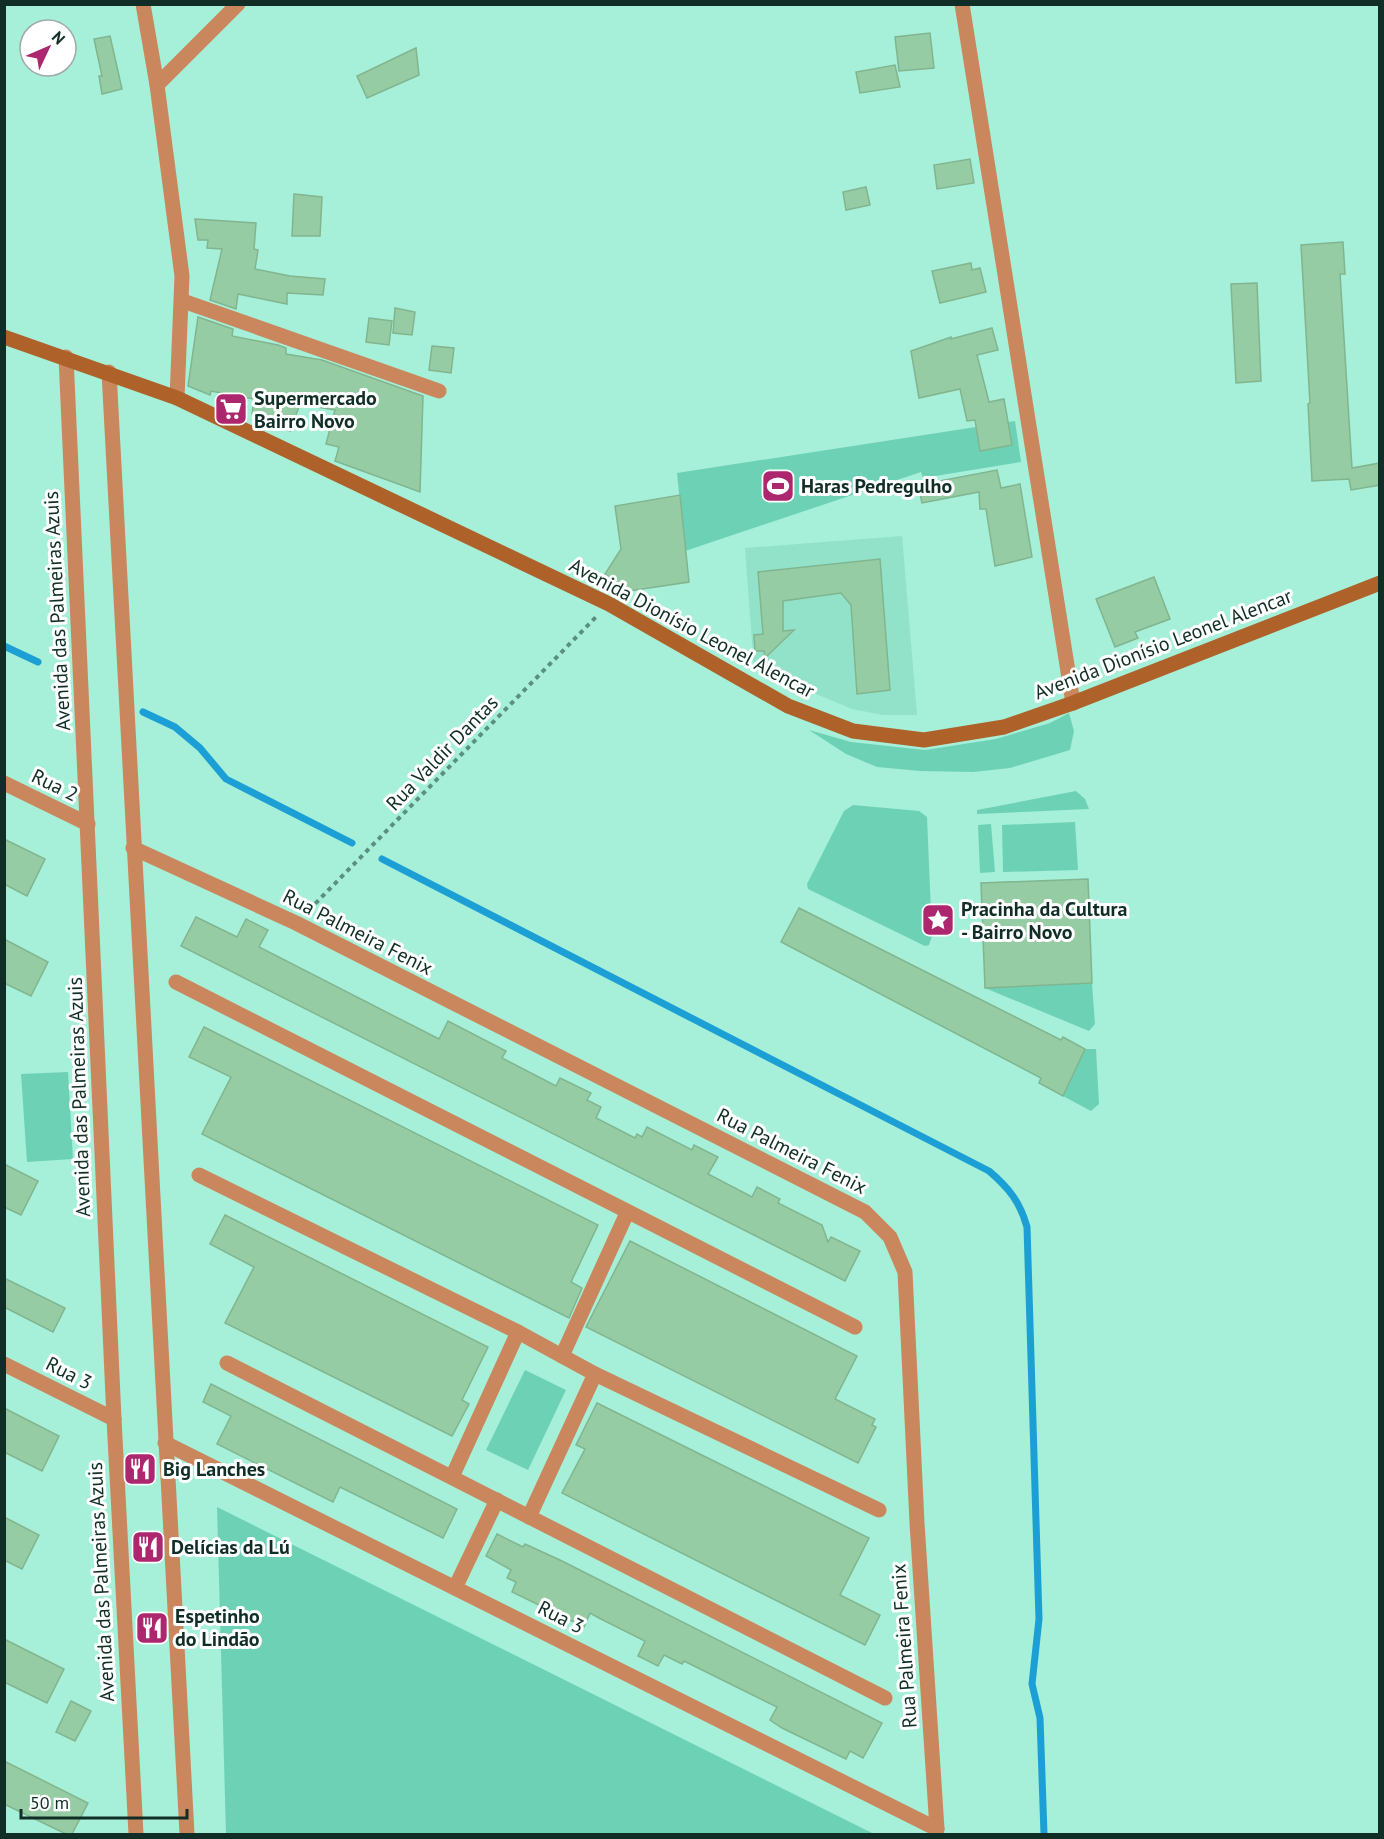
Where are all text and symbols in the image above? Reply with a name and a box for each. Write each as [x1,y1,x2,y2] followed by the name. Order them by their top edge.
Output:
[18,18,78,78] north arrow
[48,27,70,48] text: N
[254,385,377,434] place label: Supermercado Bairro Novo
[213,391,249,427] supermarket icon: Supermercado Bairro Novo
[760,468,796,504] sports icon: Haras Pedregulho
[801,473,952,499] place label: Haras Pedregulho
[38,491,76,731] street label: Avenida das Palmeiras Azuis
[565,552,819,704] street label: Avenida Dionísio Leonel Alencar
[1030,583,1296,705] street label: Avenida Dionísio Leonel Alencar
[380,690,504,816] street label: Rua Valdir Dantas
[27,763,83,807] street label: Rua 2
[279,883,437,981] street label: Rua Palmeira Fenix
[961,896,1127,945] place label: Pracinha da Cultura - Bairro Novo
[920,902,956,938] place icon: Pracinha da Cultura - Bairro Novo
[62,977,96,1217] street label: Avenida das Palmeiras Azuis
[713,1102,871,1200] street label: Rua Palmeira Fenix
[41,1350,97,1396] street label: Rua 3
[122,1451,158,1487] restaurant icon: Big Lanches
[163,1456,265,1482] place label: Big Lanches
[82,1462,120,1702] street label: Avenida das Palmeiras Azuis
[130,1529,166,1565] restaurant icon: Delícias da Lú
[171,1534,290,1560] place label: Delícias da Lú
[885,1563,923,1729] street label: Rua Palmeira Fenix
[533,1594,589,1640] street label: Rua 3
[175,1603,260,1652] place label: Espetinho do Lindão
[134,1610,170,1646] restaurant icon: Espetinho do Lindão
[21,1782,188,1820] scale bar
[30,1791,69,1814] text: 50 m

